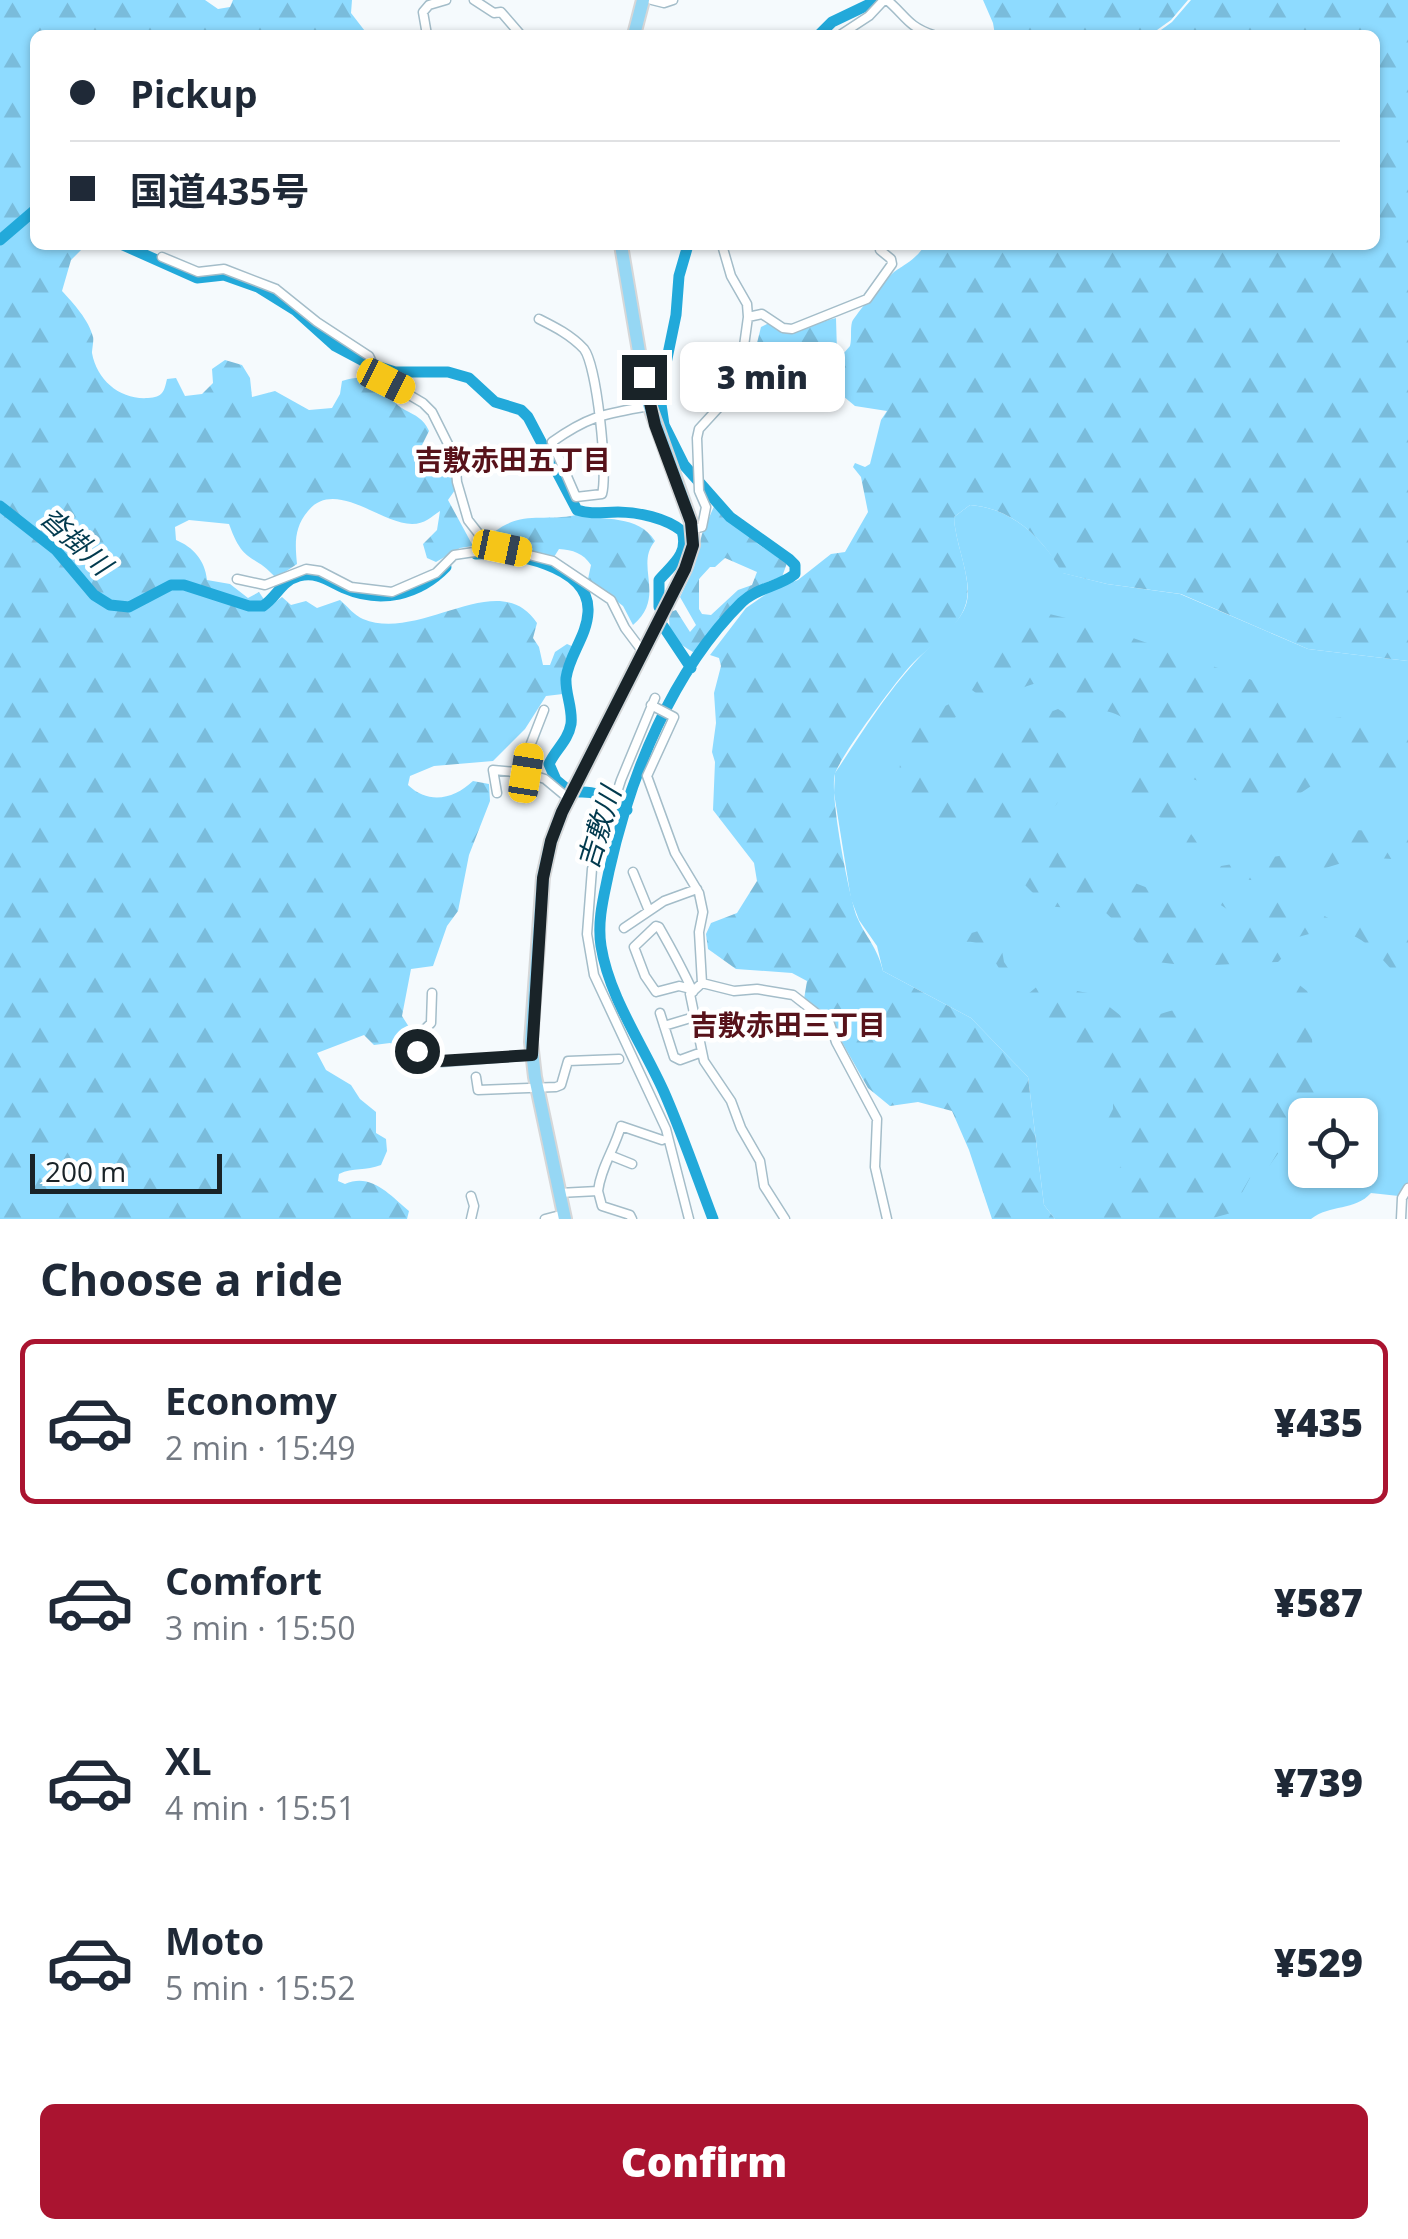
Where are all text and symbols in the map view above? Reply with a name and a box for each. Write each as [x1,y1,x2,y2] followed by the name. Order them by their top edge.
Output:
[130,67,258,119] text: Pickup
[130,164,309,216] text: 国道435号
[679,342,844,412] callout: 3 min
[352,354,420,408] car
[622,355,667,400] route end
[717,355,808,398] text: 3 min
[415,440,611,478] district label: 吉敷赤田五丁目
[33,498,123,585] water label: 沓掛川
[470,527,534,569] car
[506,741,546,805] car
[568,779,629,873] water label: 吉敷川
[690,1005,886,1043] district label: 吉敷赤田三丁目
[395,1029,440,1074] route start
[1288,1098,1378,1188] map controls
[1288,1098,1378,1188] button: locate
[30,1149,222,1194] scale bar
[45,1152,126,1190] text: 200 m
[40,1248,343,1309] text: Choose a ride
[165,1374,337,1426] text: Economy
[45,1377,135,1467] icon: car
[1274,1396,1363,1448] text: ¥435
[165,1426,356,1469] text: 2 min · 15:49
[165,1554,322,1606] text: Comfort
[45,1557,135,1647] icon: car
[1274,1576,1363,1628] text: ¥587
[165,1606,356,1649] text: 3 min · 15:50
[165,1734,212,1786] text: XL
[45,1737,135,1827] icon: car
[1274,1756,1363,1808] text: ¥739
[165,1786,356,1829] text: 4 min · 15:51
[165,1914,264,1966] text: Moto
[45,1917,135,2007] icon: car
[1274,1936,1363,1988] text: ¥529
[165,1966,356,2009] text: 5 min · 15:52
[40,2104,1368,2219] button: Confirm

